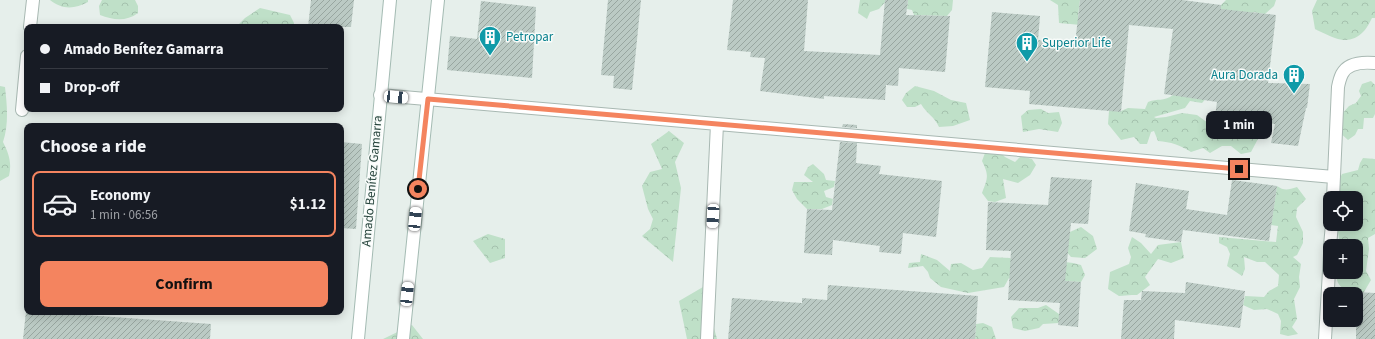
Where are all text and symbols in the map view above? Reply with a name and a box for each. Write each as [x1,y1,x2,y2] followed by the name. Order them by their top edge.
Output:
[477,24,503,57] building icon: Petropar
[506,28,554,46] place label: Petropar
[1014,30,1040,63] building icon: Superior Life
[1042,34,1111,52] place label: Superior Life
[64,39,224,60] text: Amado Benítez Gamarra
[1281,62,1307,95] building icon: Aura Dorada
[1211,66,1278,84] place label: Aura Dorada
[64,77,119,98] text: Drop-off
[384,90,408,104] car
[1206,111,1272,139] callout: 1 min
[357,115,387,247] street label: Amado Benítez Gamarra
[1223,116,1255,134] text: 1 min
[40,134,146,159] text: Choose a ride
[1230,160,1248,178] route end
[409,180,427,198] route start
[90,185,151,206] text: Economy
[42,186,78,222] icon: car
[1323,191,1363,327] map controls
[1323,191,1363,231] button: locate
[290,194,326,215] text: $1.12
[706,204,720,228] car
[90,206,158,224] text: 1 min · 06:56
[408,206,422,232] car
[1323,239,1363,279] button: +
[40,261,328,307] button: Confirm
[400,281,414,307] car
[1323,287,1363,327] button: −

